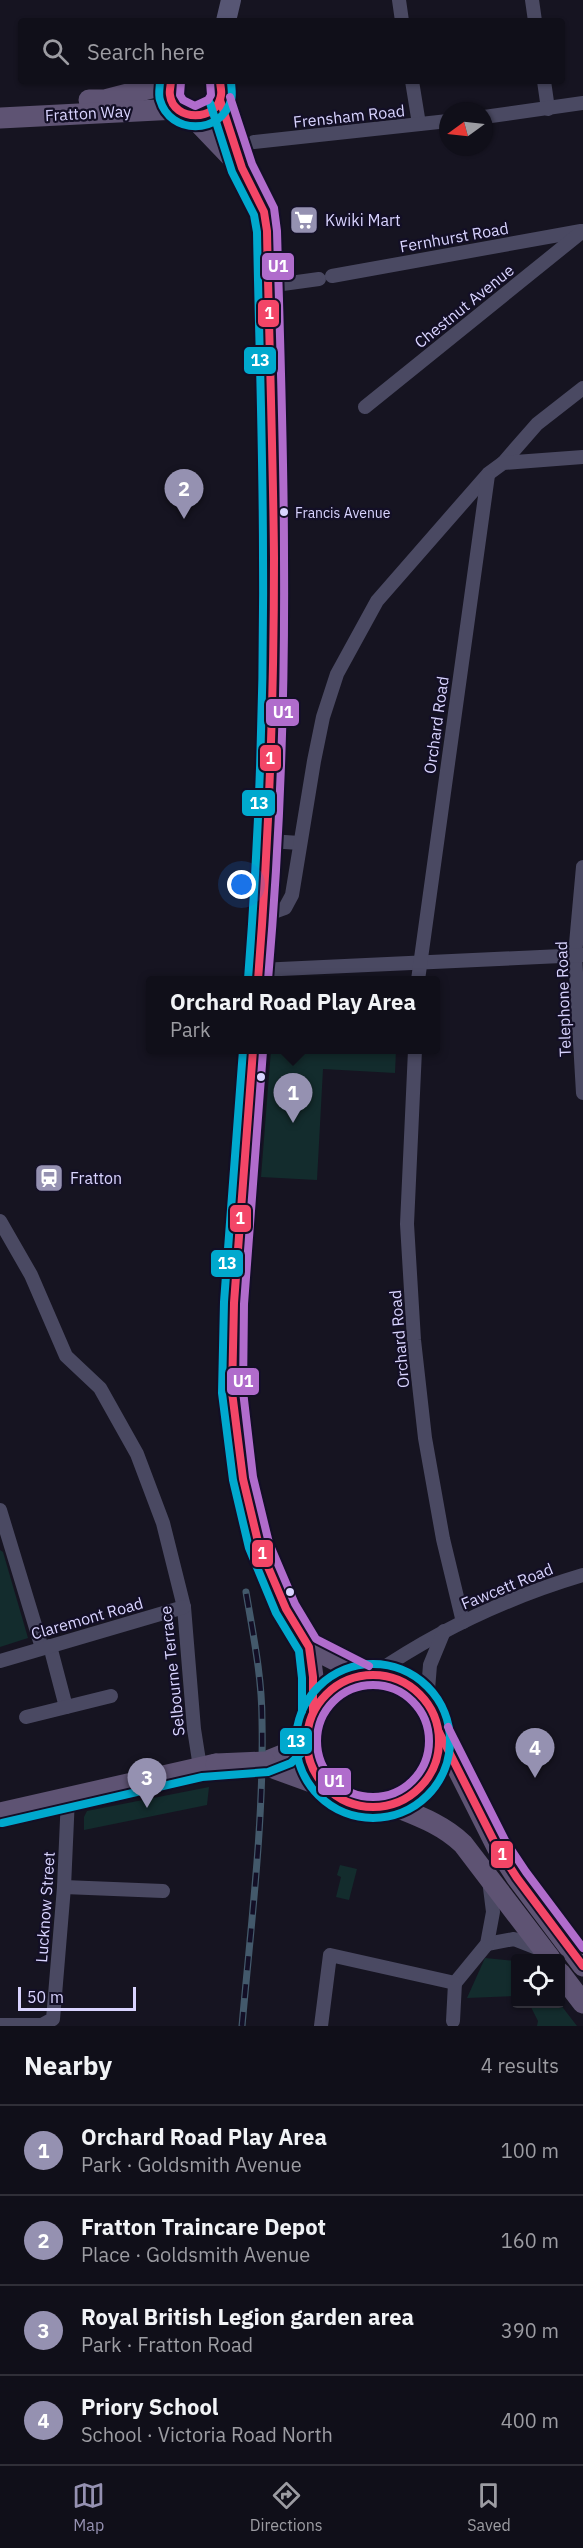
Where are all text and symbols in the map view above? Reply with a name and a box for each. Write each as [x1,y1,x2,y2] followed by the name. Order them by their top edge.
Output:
[18,18,565,84] search box
[39,35,72,68] icon: search
[87,37,205,66] text: Search here
[292,100,406,132] street label: Frensham Road
[44,101,132,125] street label: Fratton Way
[439,102,493,156] north arrow
[288,204,320,236] supermarket icon: Kwiki Mart
[325,210,401,230] place label: Kwiki Mart
[398,218,510,256] street label: Fernhurst Road
[261,252,295,281] line badge: U1
[268,256,289,276] text: U1
[410,260,518,352] street label: Chestnut Avenue
[257,299,280,328] line badge: 1
[264,303,274,323] text: 1
[243,346,277,375] line badge: 13
[250,350,270,370] text: 13
[164,470,204,519] pin: 2
[295,504,391,522] place label: Francis Avenue
[278,506,290,518] marker: Francis Avenue
[419,675,453,775] street label: Orchard Road
[265,698,300,727] line badge: U1
[273,702,294,722] text: U1
[259,744,282,772] line badge: 1
[265,748,275,768] text: 1
[241,789,276,817] line badge: 13
[249,793,269,813] text: 13
[227,870,256,899] your location
[551,941,575,1057] street label: Telephone Road
[146,976,440,1054] popup
[170,987,416,1016] text: Orchard Road Play Area
[170,1016,211,1043] text: Park
[255,1071,267,1083] unlabelled marker
[274,1074,312,1123] pin: 1
[33,1162,65,1194] station icon: Fratton
[70,1168,122,1188] place label: Fratton
[229,1204,252,1233] line badge: 1
[235,1208,245,1228] text: 1
[210,1249,244,1278] line badge: 13
[217,1253,237,1273] text: 13
[385,1289,413,1389] street label: Orchard Road
[226,1367,260,1396] line badge: U1
[233,1371,254,1391] text: U1
[251,1539,274,1568] line badge: 1
[257,1543,267,1563] text: 1
[458,1558,556,1614] street label: Fawcett Road
[284,1586,296,1598] unlabelled marker
[29,1592,145,1644] street label: Claremont Road
[155,1605,189,1737] street label: Selbourne Terrace
[279,1727,313,1755] line badge: 13
[516,1728,554,1778] pin: 4
[286,1731,306,1751] text: 13
[128,1758,166,1808] pin: 3
[317,1767,352,1796] line badge: U1
[324,1771,345,1791] text: U1
[490,1840,514,1869] line badge: 1
[497,1844,507,1864] text: 1
[31,1851,59,1963] street label: Lucknow Street
[511,1954,565,2008] map controls
[511,1954,565,2008] button: locate
[18,1984,136,2012] scale bar
[27,1987,64,2007] text: 50 m
[24,2048,112,2082] text: Nearby
[481,2052,559,2079] text: 4 results
[81,2122,327,2151] text: Orchard Road Play Area
[38,2137,50,2164] text: 1
[501,2137,559,2164] text: 100 m
[81,2151,302,2178] text: Park · Goldsmith Avenue
[81,2212,326,2241] text: Fratton Traincare Depot
[38,2227,50,2254] text: 2
[501,2227,559,2254] text: 160 m
[81,2241,310,2268] text: Place · Goldsmith Avenue
[81,2302,414,2331] text: Royal British Legion garden area
[38,2317,50,2344] text: 3
[501,2317,559,2344] text: 390 m
[81,2331,253,2358] text: Park · Fratton Road
[81,2392,218,2421] text: Priory School
[38,2407,50,2434] text: 4
[501,2407,559,2434] text: 400 m
[81,2421,333,2448] text: School · Victoria Road North
[72,2479,105,2535] tab: Map
[250,2479,323,2535] tab: Directions
[467,2479,511,2535] tab: Saved

